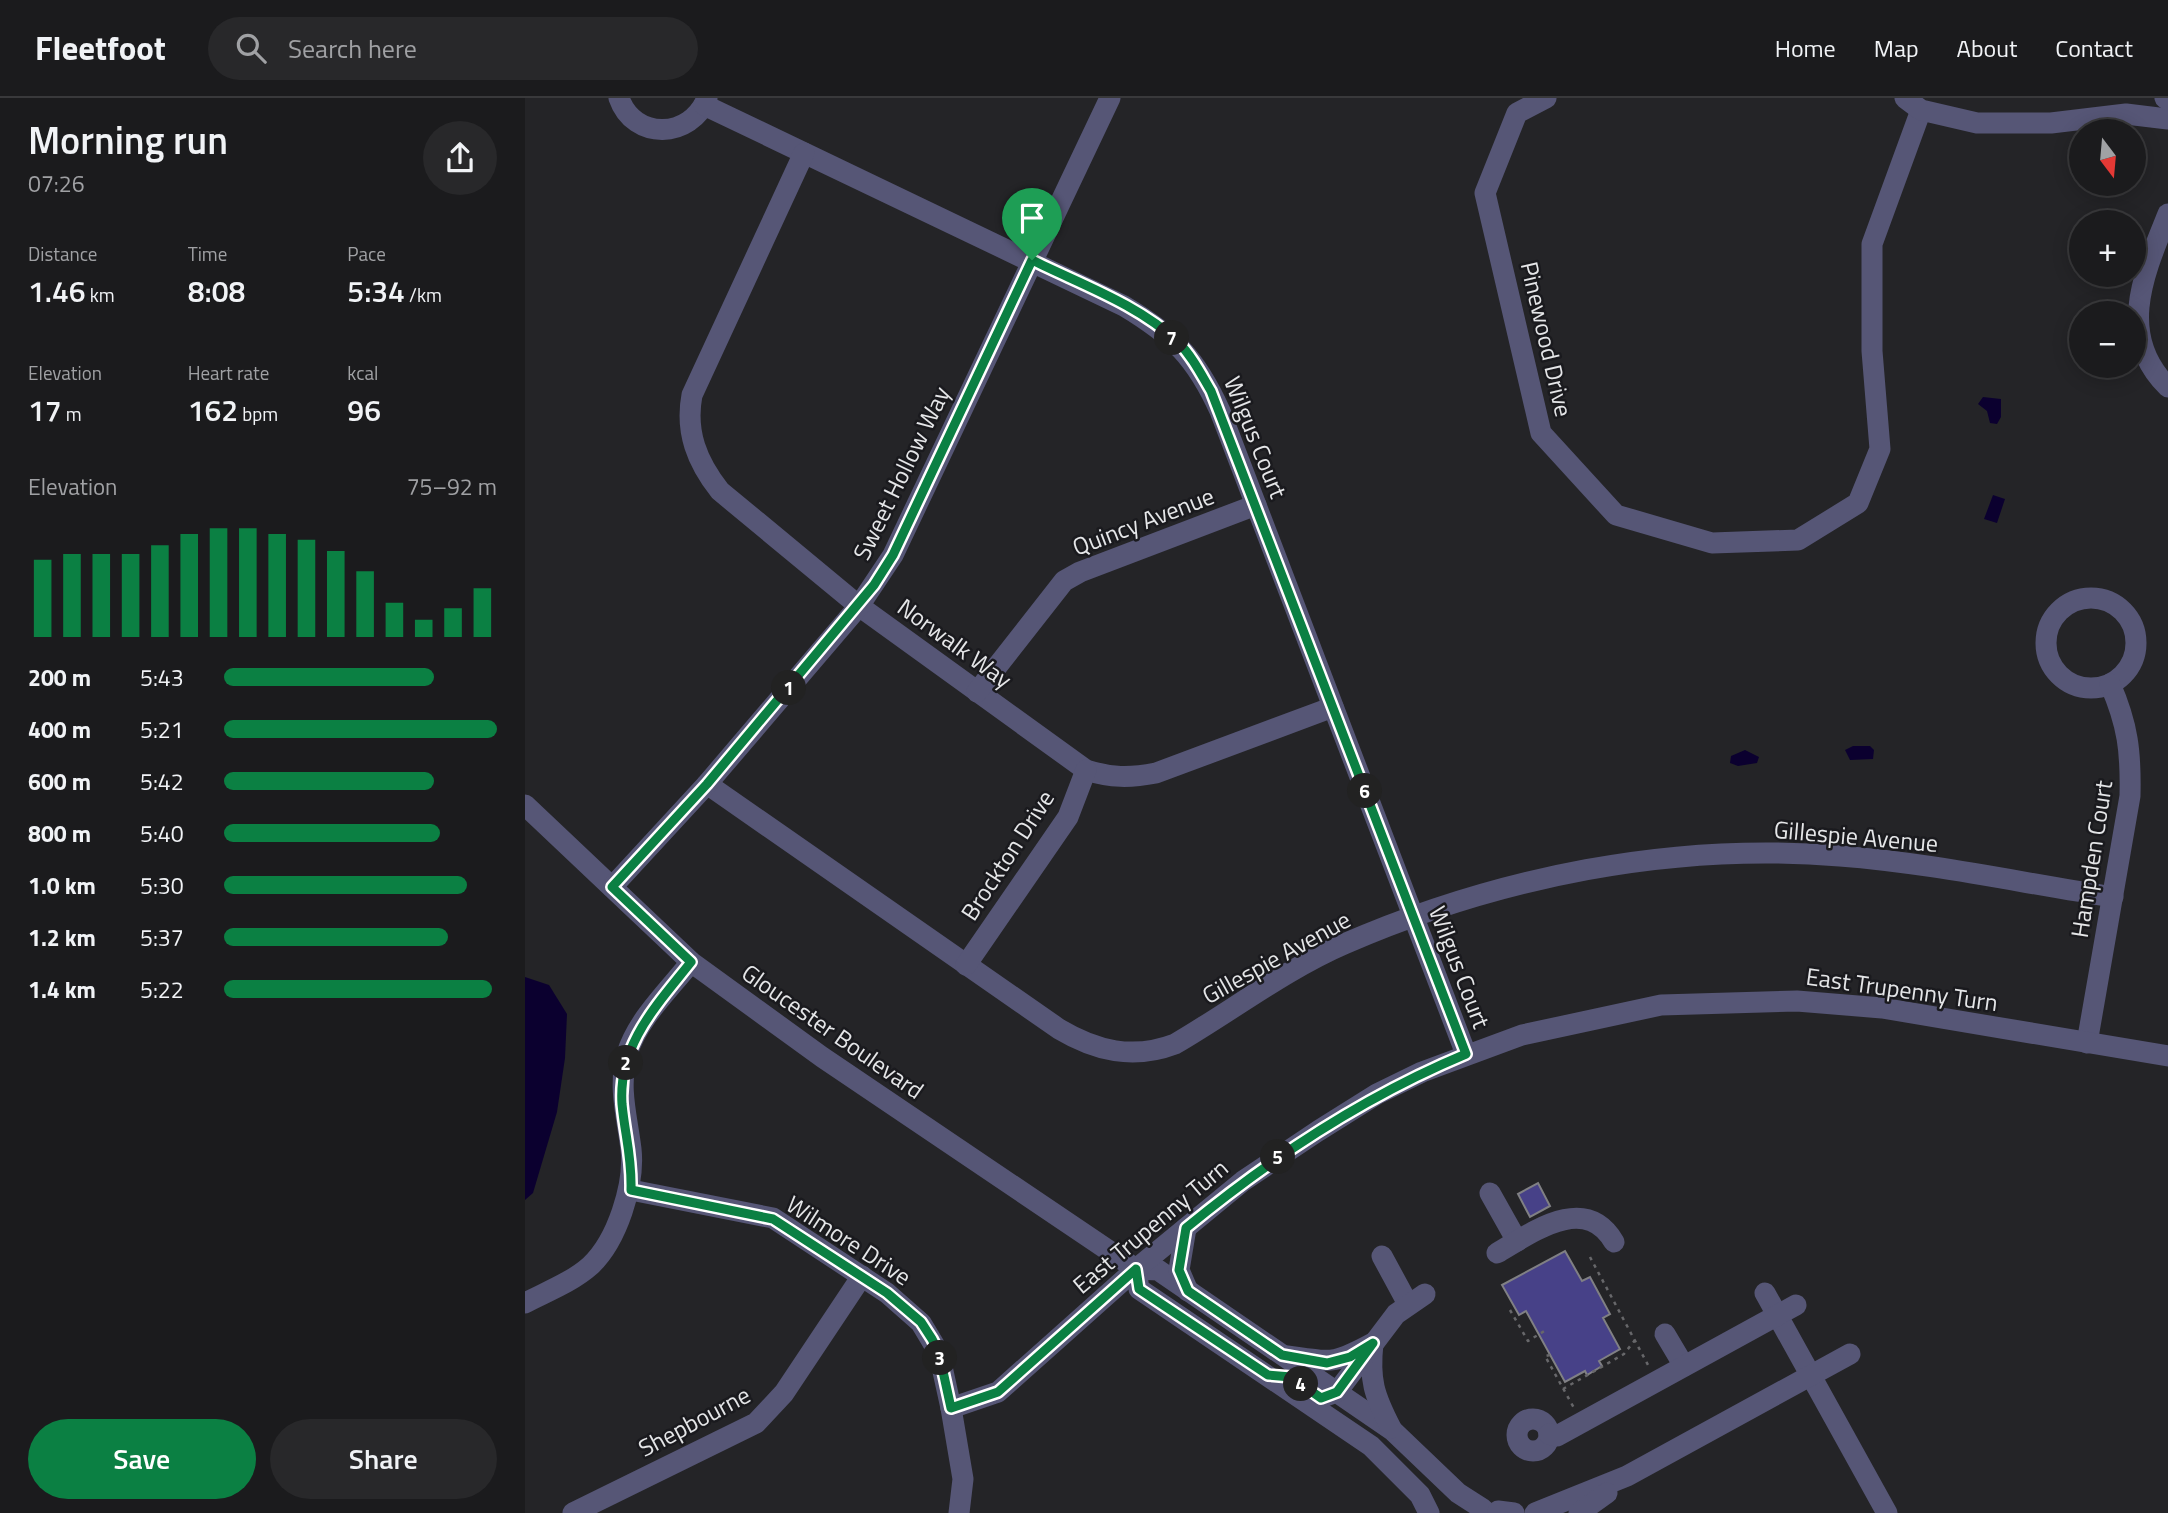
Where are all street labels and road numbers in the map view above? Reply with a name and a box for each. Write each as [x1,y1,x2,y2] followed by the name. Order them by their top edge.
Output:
[1512,258,1582,420] street label: Pinewood Drive
[1215,371,1297,504] street label: Wilgus Court
[843,380,959,566] street label: Sweet Hollow Way
[1067,477,1219,565] street label: Quincy Avenue
[890,589,1020,697] street label: Norwalk Way
[2061,777,2121,940] street label: Hampden Court
[951,783,1063,927] street label: Brockton Drive
[1772,811,1940,861] street label: Gillespie Avenue
[1195,901,1357,1013] street label: Gillespie Avenue
[1420,901,1500,1034] street label: Wilgus Court
[735,955,931,1107] street label: Gloucester Boulevard
[1804,958,2000,1020] street label: East Trupenny Turn
[1064,1150,1236,1302] street label: East Trupenny Turn
[779,1186,919,1294] street label: Wilmore Drive
[632,1376,756,1466] street label: Shepbourne

